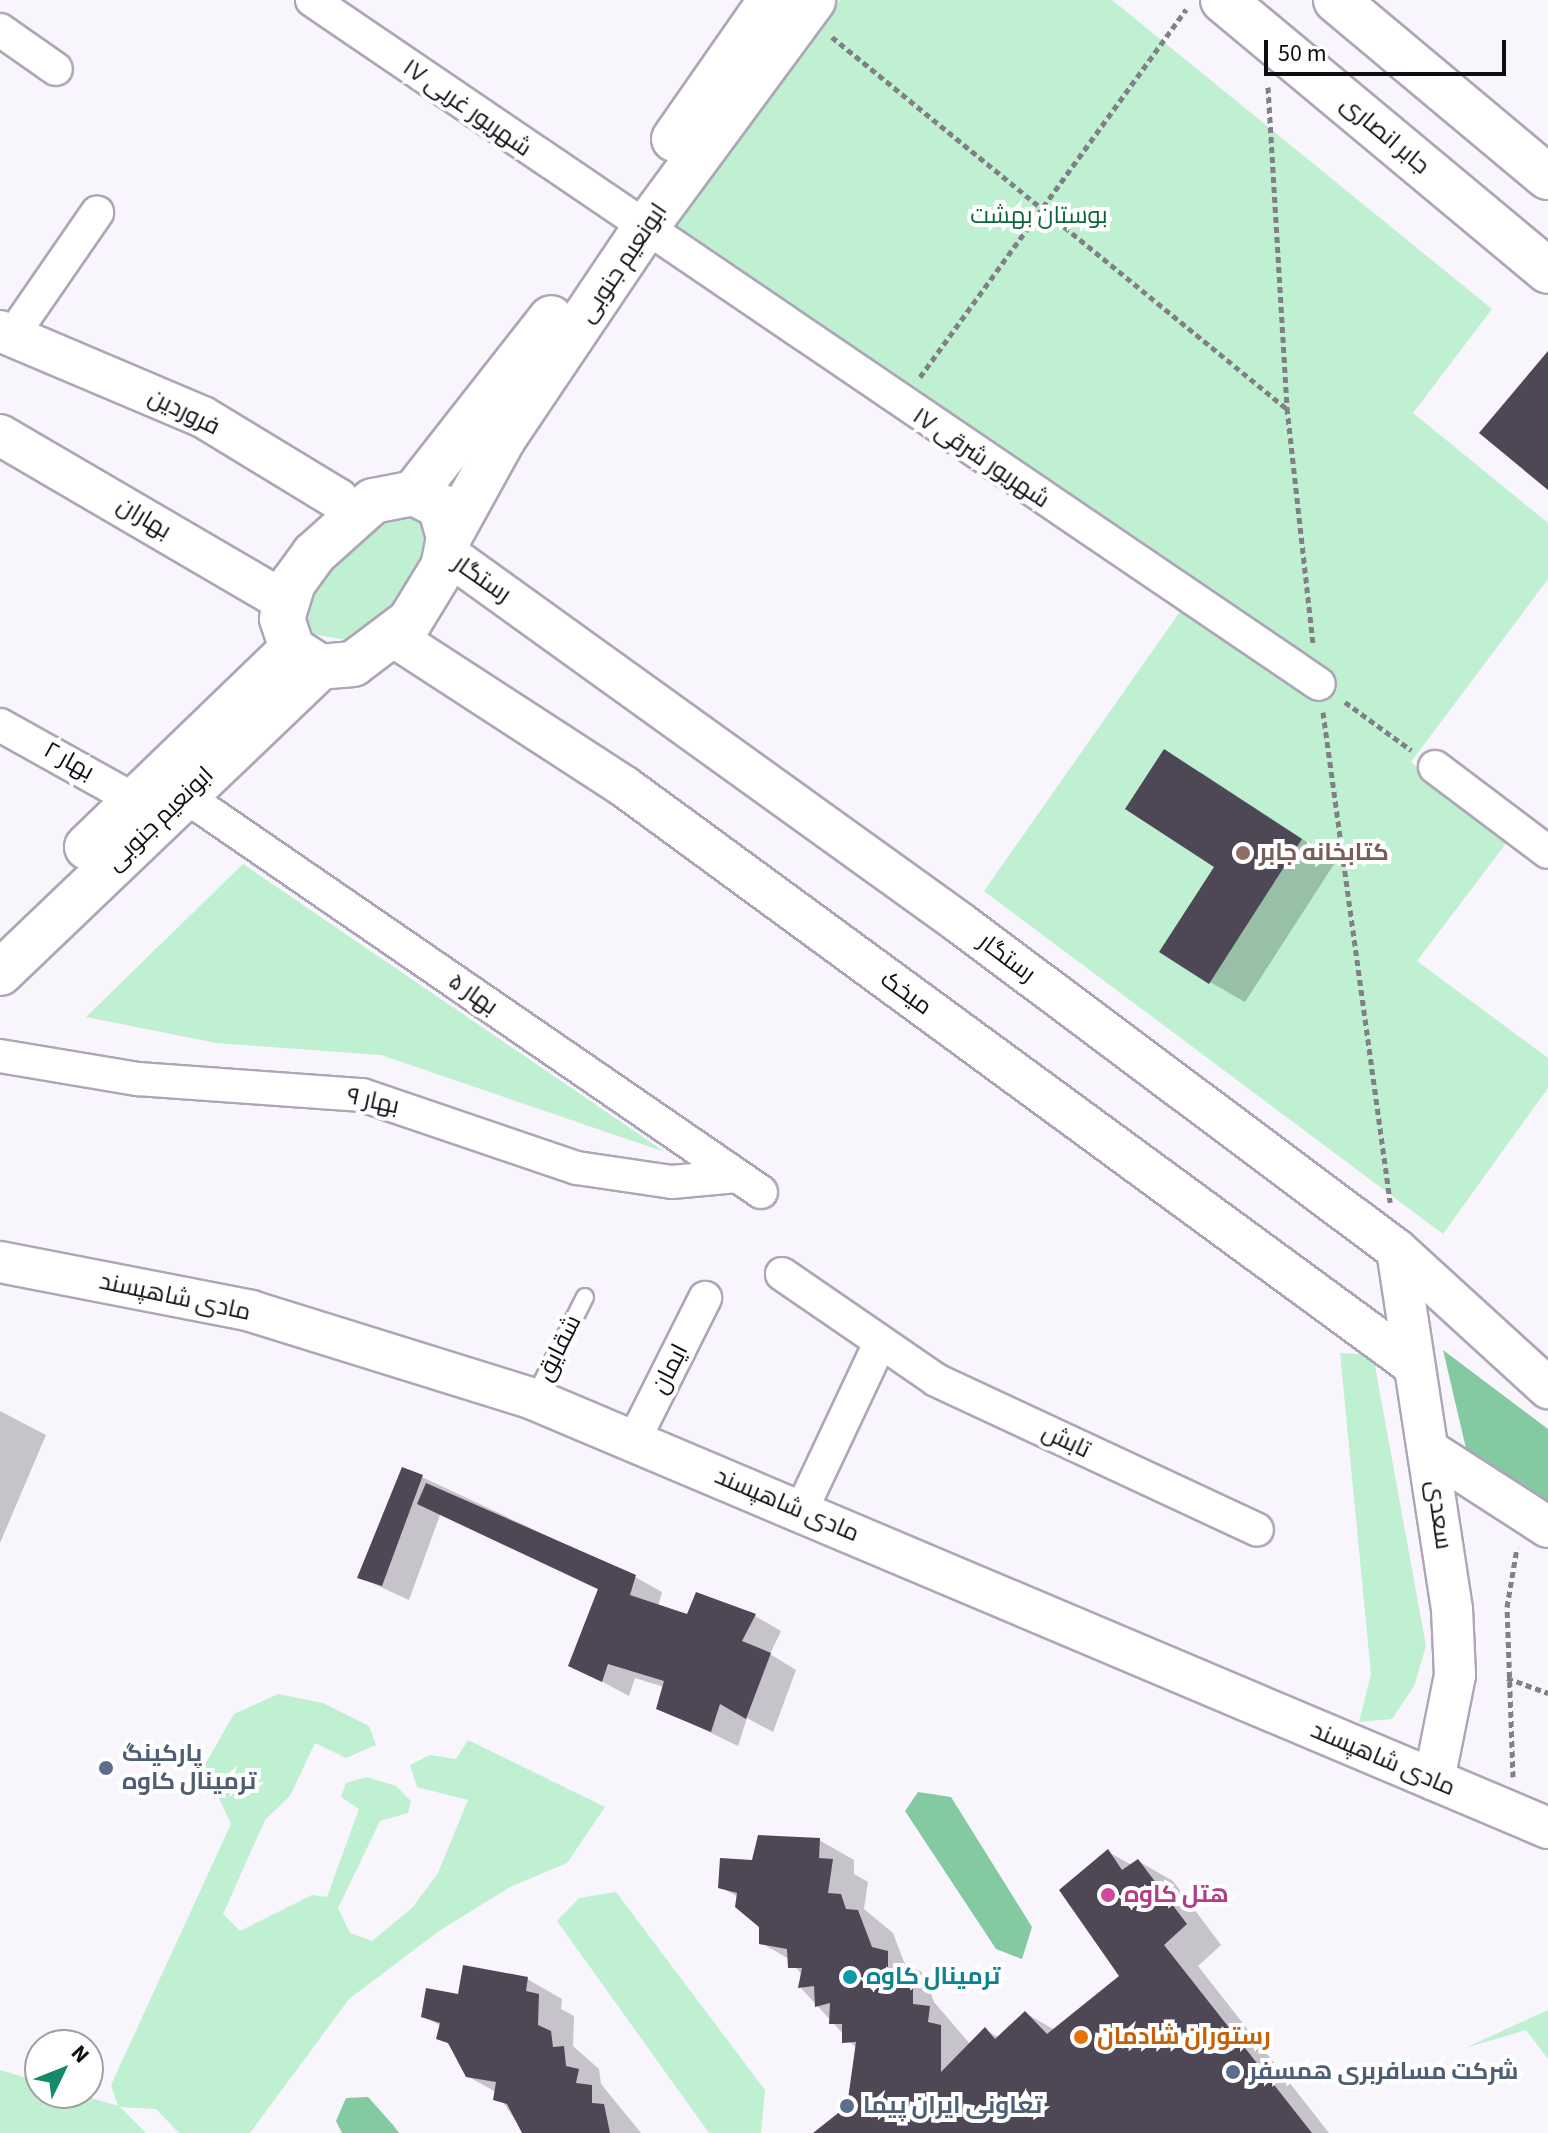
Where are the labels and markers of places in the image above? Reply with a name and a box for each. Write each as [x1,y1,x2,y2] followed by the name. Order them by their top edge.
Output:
[1259,839,1389,867] place label: کتابخانه جابر
[1234,844,1252,862] marker: کتابخانه جابر
[122,1740,256,1796] place label: پارکینگ ترمینال کاوه
[97,1759,115,1777] marker: پارکینگ ترمینال کاوه
[1124,1881,1229,1909] place label: هتل کاوه
[1099,1886,1117,1904] marker: هتل کاوه
[866,1963,1000,1991] place label: ترمینال کاوه
[841,1968,859,1986] marker: ترمینال کاوه
[1097,2023,1271,2051] place label: رستوران شادمان
[1072,2028,1090,2046] marker: رستوران شادمان
[1249,2058,1519,2086] place label: شرکت مسافربری همسفر
[1224,2063,1242,2081] marker: شرکت مسافربری همسفر
[863,2092,1042,2120] place label: تعاونی ایران پیما
[838,2097,856,2115] marker: تعاونی ایران پیما

